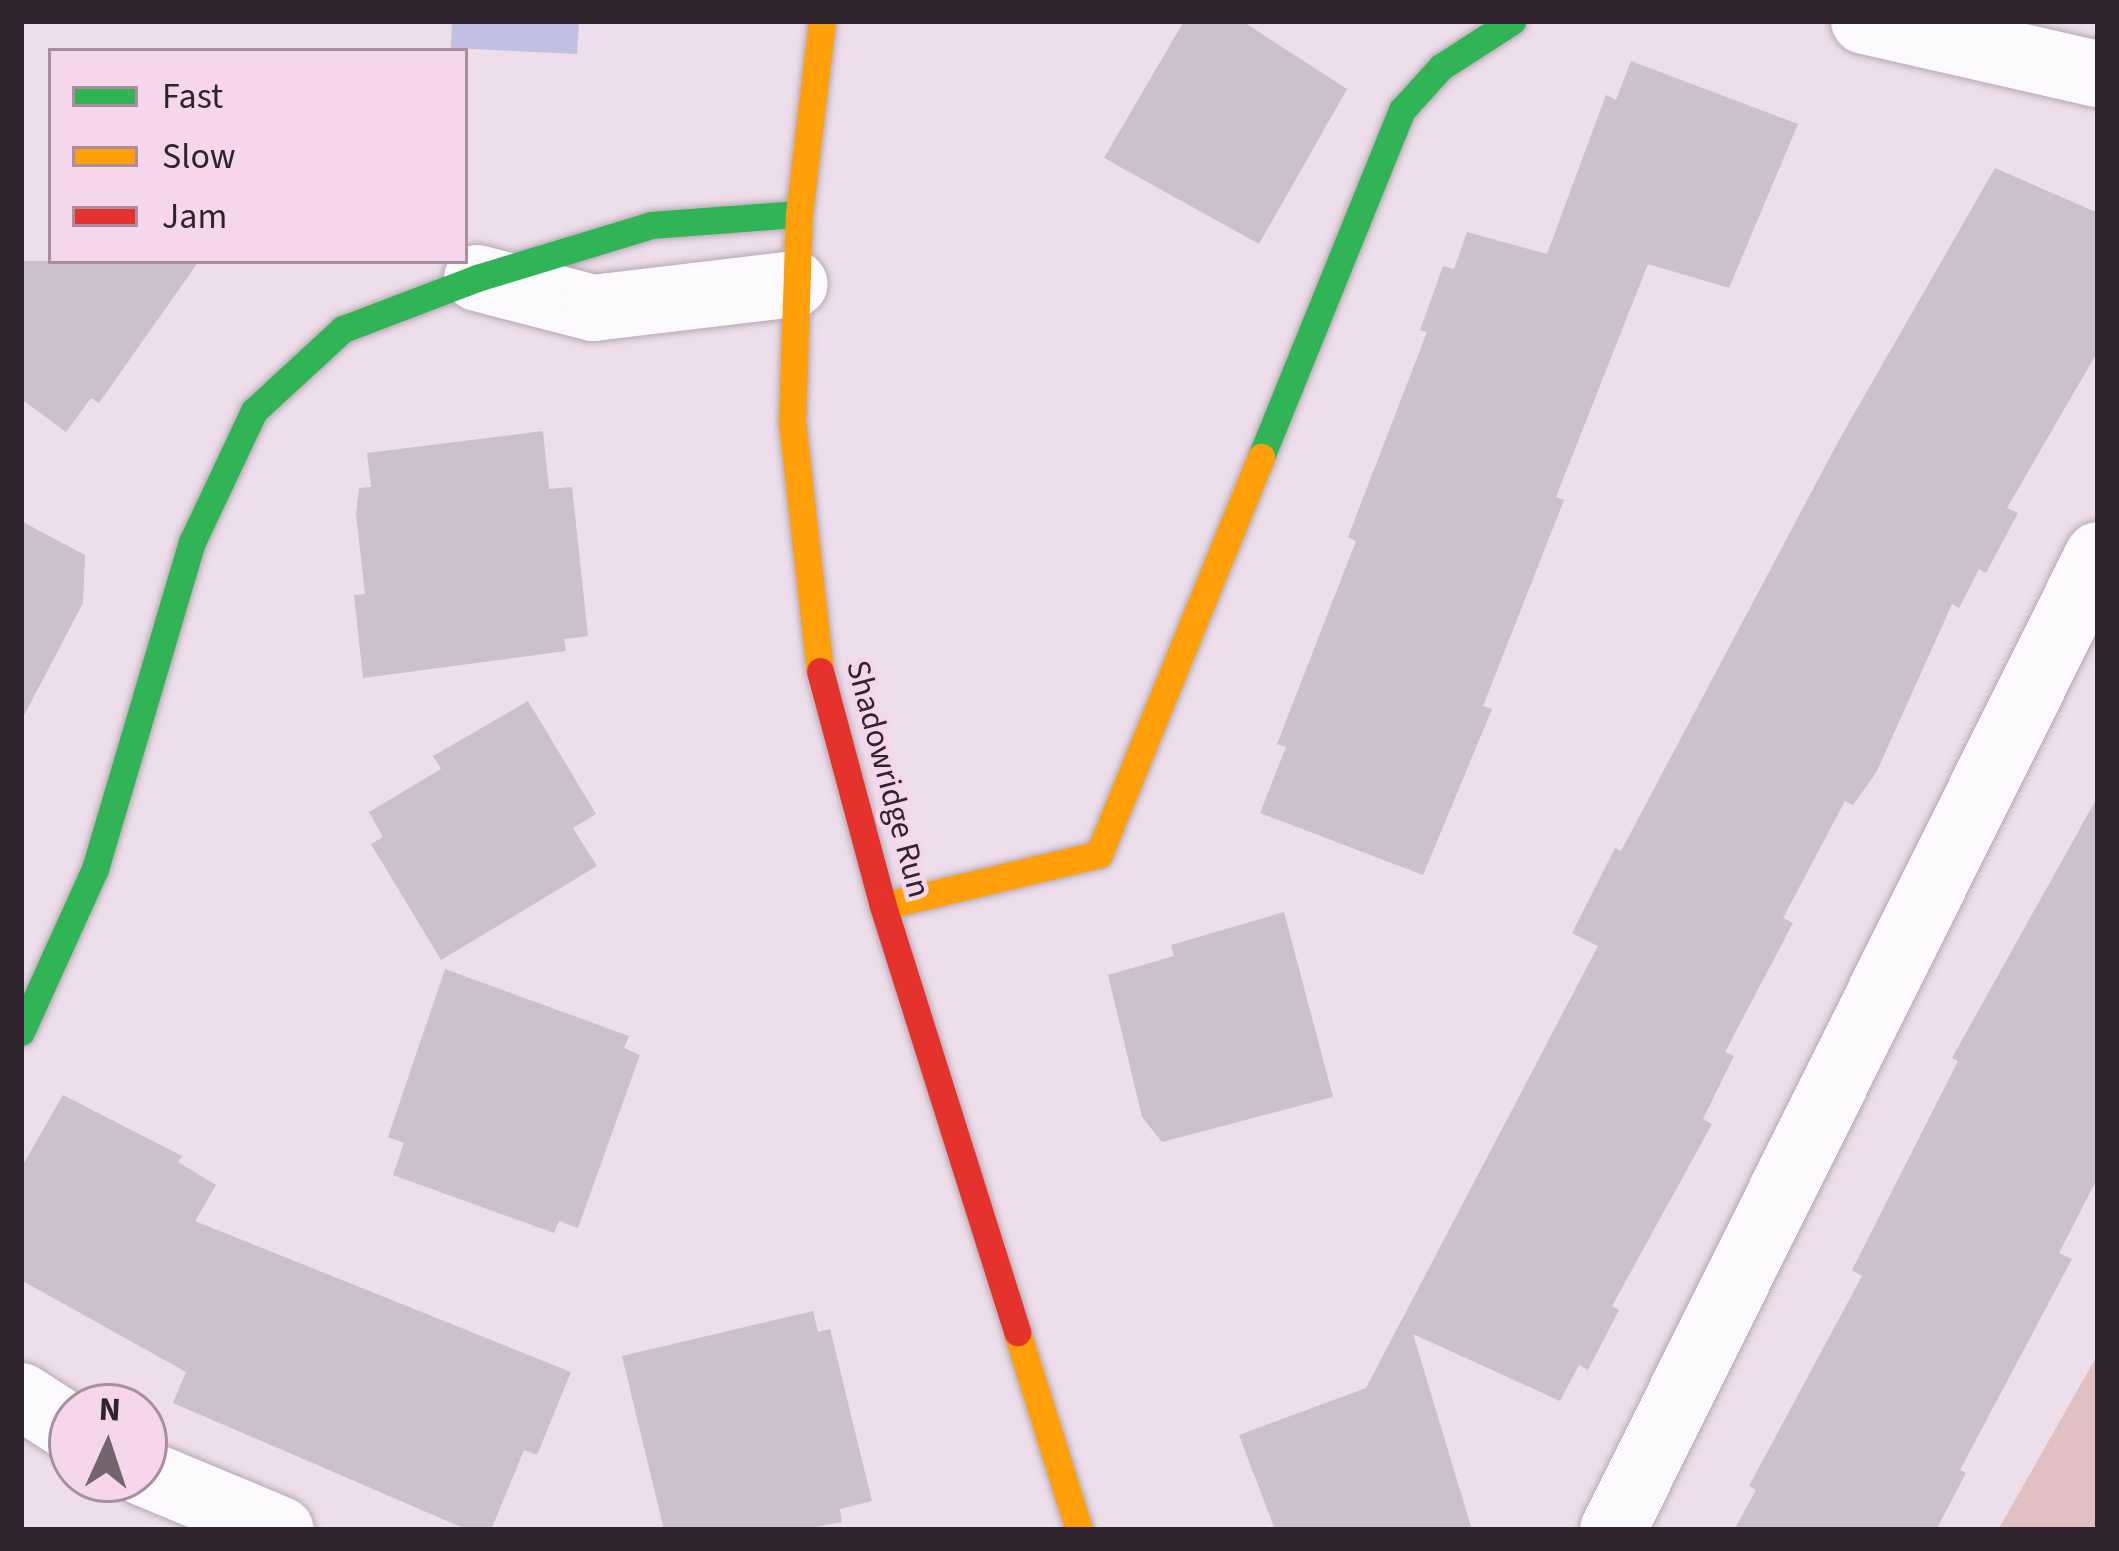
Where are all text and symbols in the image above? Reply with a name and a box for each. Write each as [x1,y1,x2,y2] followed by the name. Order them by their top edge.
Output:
[48,48,468,264] legend
[162,71,223,122] text: Fast
[162,131,236,182] text: Slow
[162,191,227,242] text: Jam
[837,656,939,902] street label: Shadowridge Run
[48,1383,168,1503] north arrow
[98,1386,122,1434] text: N

